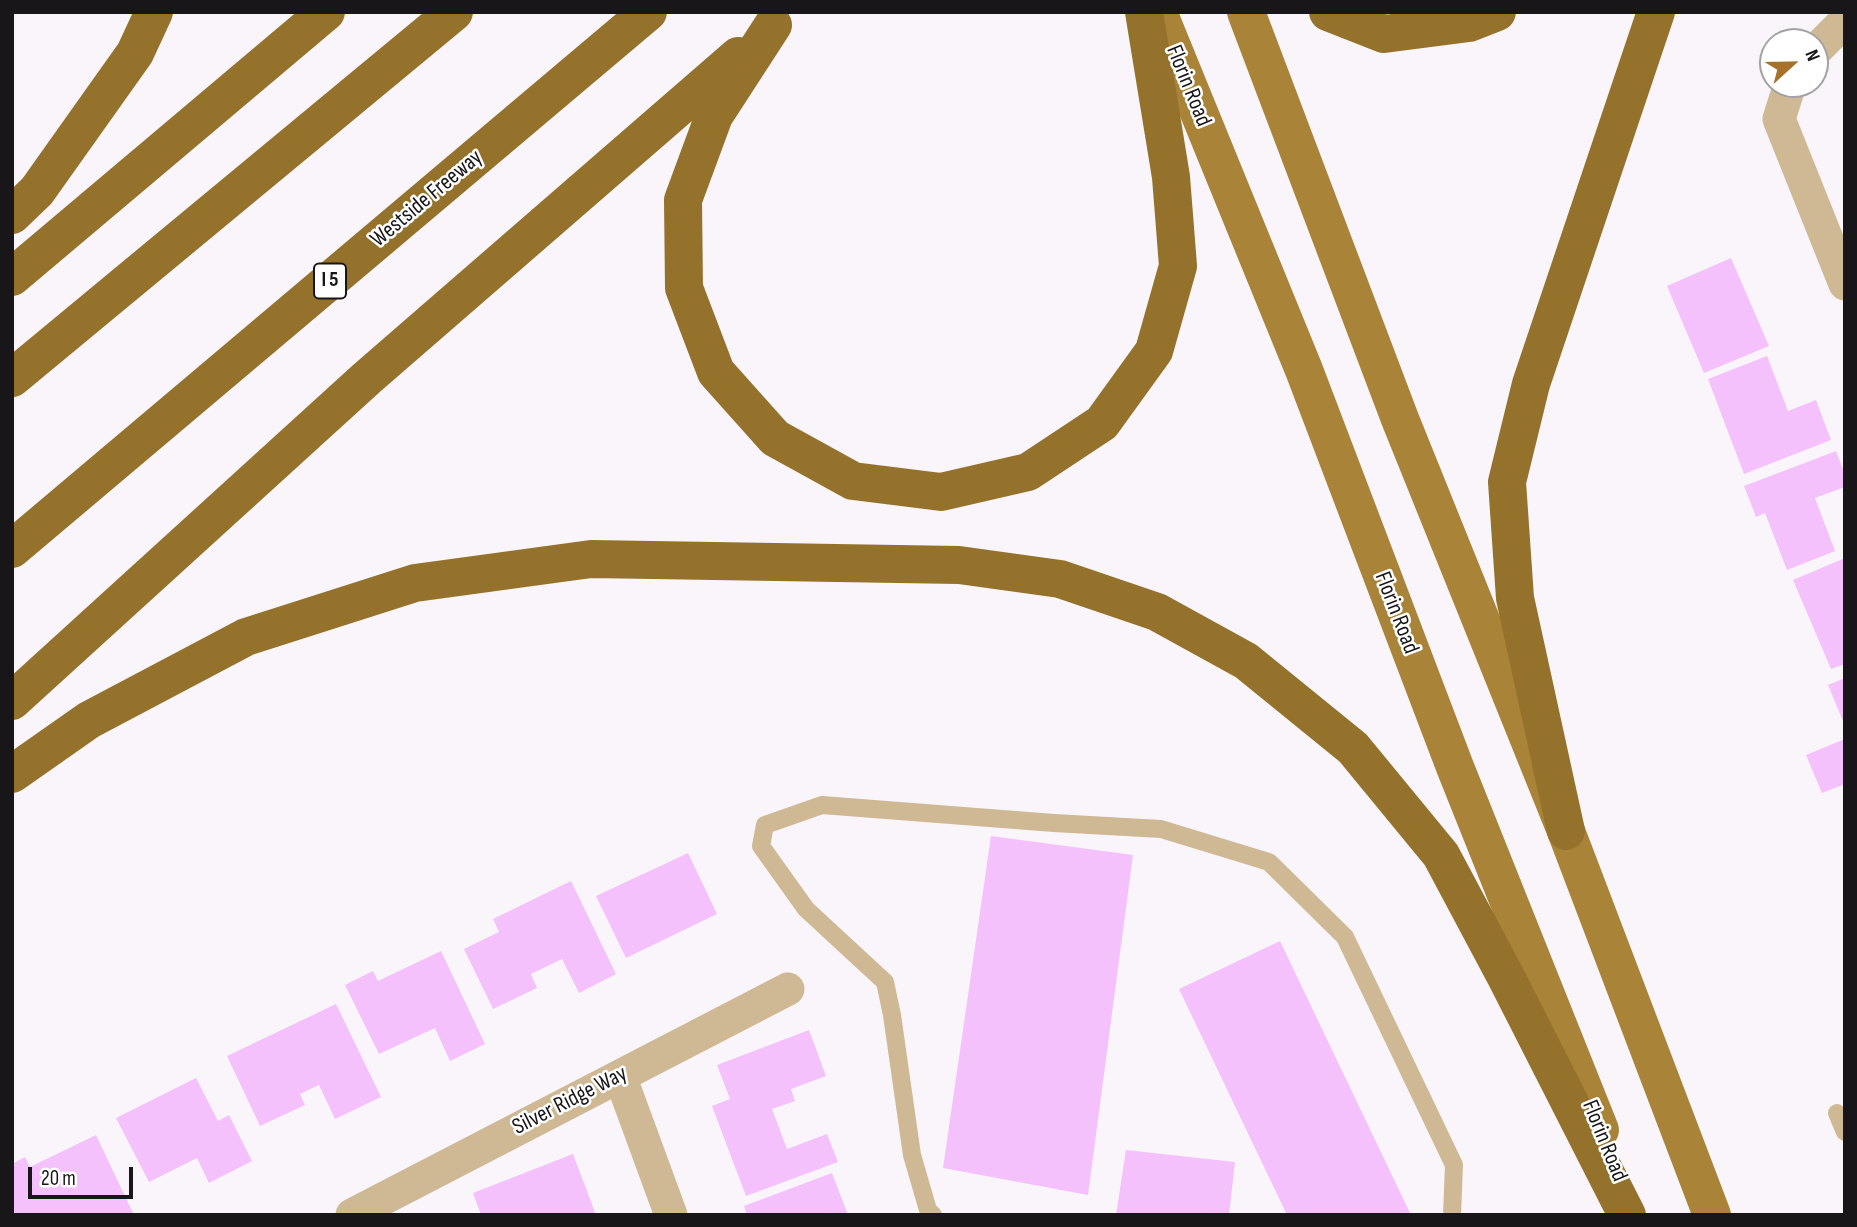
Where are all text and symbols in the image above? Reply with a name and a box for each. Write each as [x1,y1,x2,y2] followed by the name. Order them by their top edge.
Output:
[1759,28,1829,98] north arrow
[1159,41,1217,131] street label: Florin Road
[1800,47,1825,65] text: N
[365,144,489,254] street label: Westside Freeway
[314,264,346,298] road number: I 5
[1368,568,1424,658] street label: Florin Road
[508,1060,632,1142] street label: Silver Ridge Way
[1575,1096,1633,1186] street label: Florin Road
[32,1154,136,1198] scale bar
[41,1166,76,1191] text: 20 m

